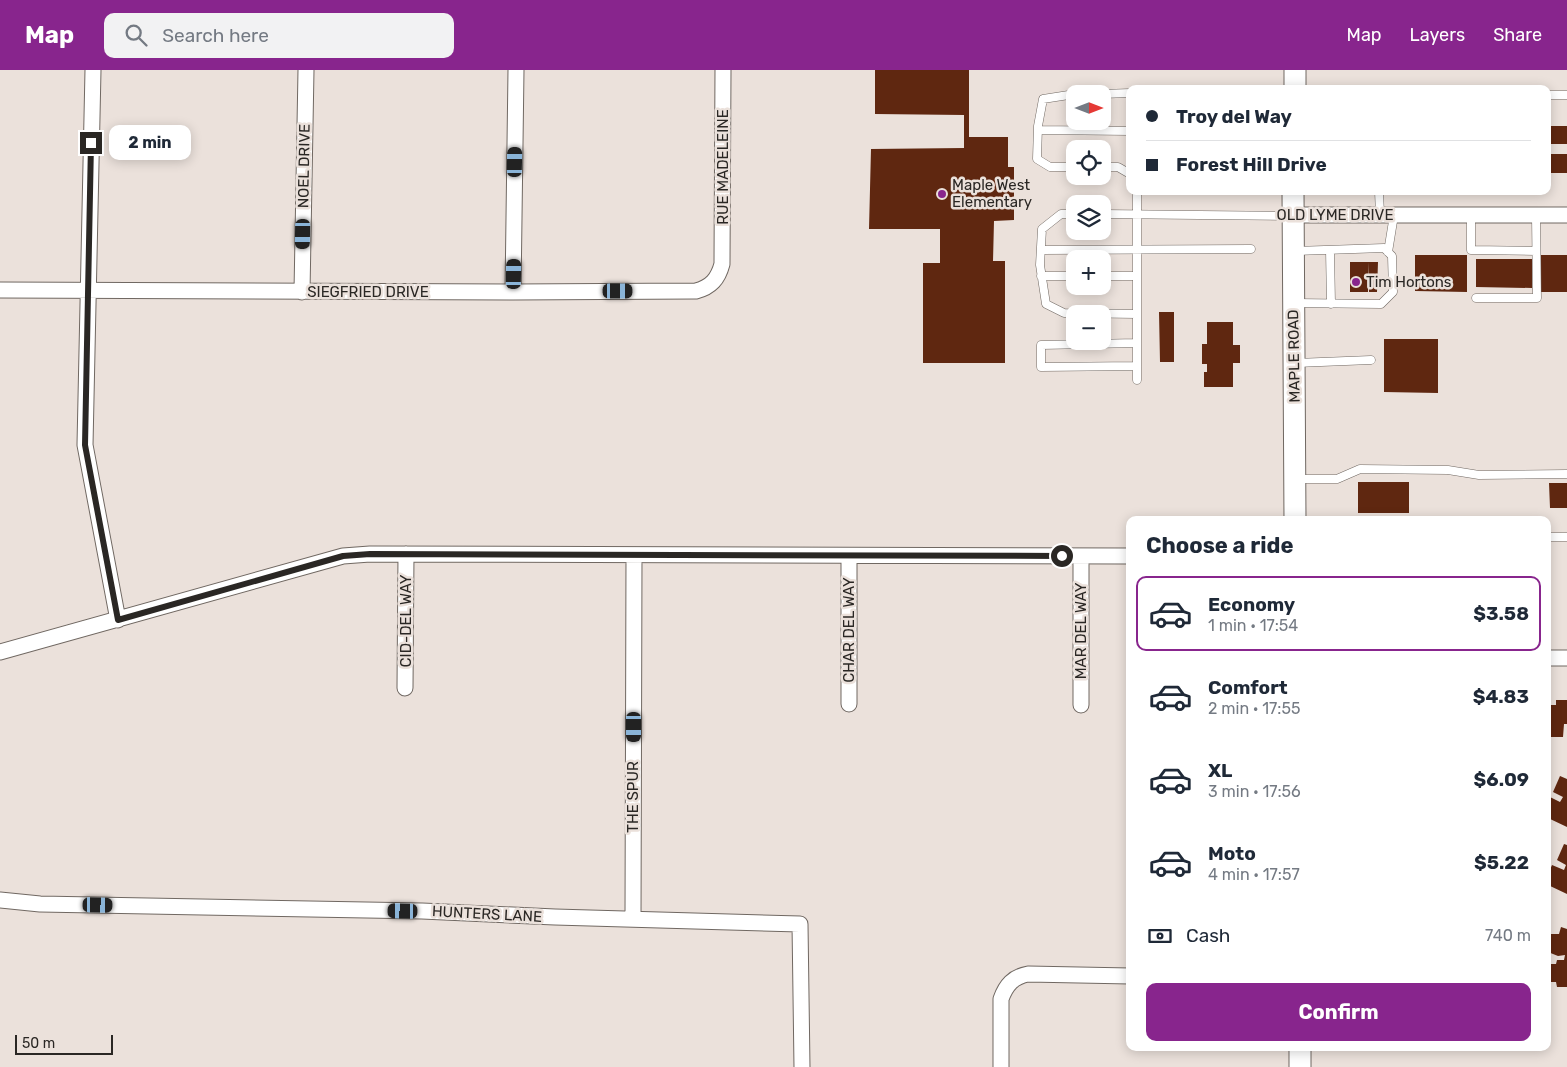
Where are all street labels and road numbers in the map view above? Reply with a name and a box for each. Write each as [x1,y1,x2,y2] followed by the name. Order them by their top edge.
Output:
[714,109,732,225] street label: RUE MADELEINE
[294,124,314,208] street label: NOEL DRIVE
[1276,206,1394,224] street label: OLD LYME DRIVE
[307,283,429,301] street label: SIEGFRIED DRIVE
[1284,309,1304,403] street label: MAPLE ROAD
[397,574,415,667] street label: CID-DEL WAY
[840,577,858,683] street label: CHAR DEL WAY
[1072,582,1090,679] street label: MAR DEL WAY
[624,761,642,833] street label: THE SPUR
[431,902,543,926] street label: HUNTERS LANE

